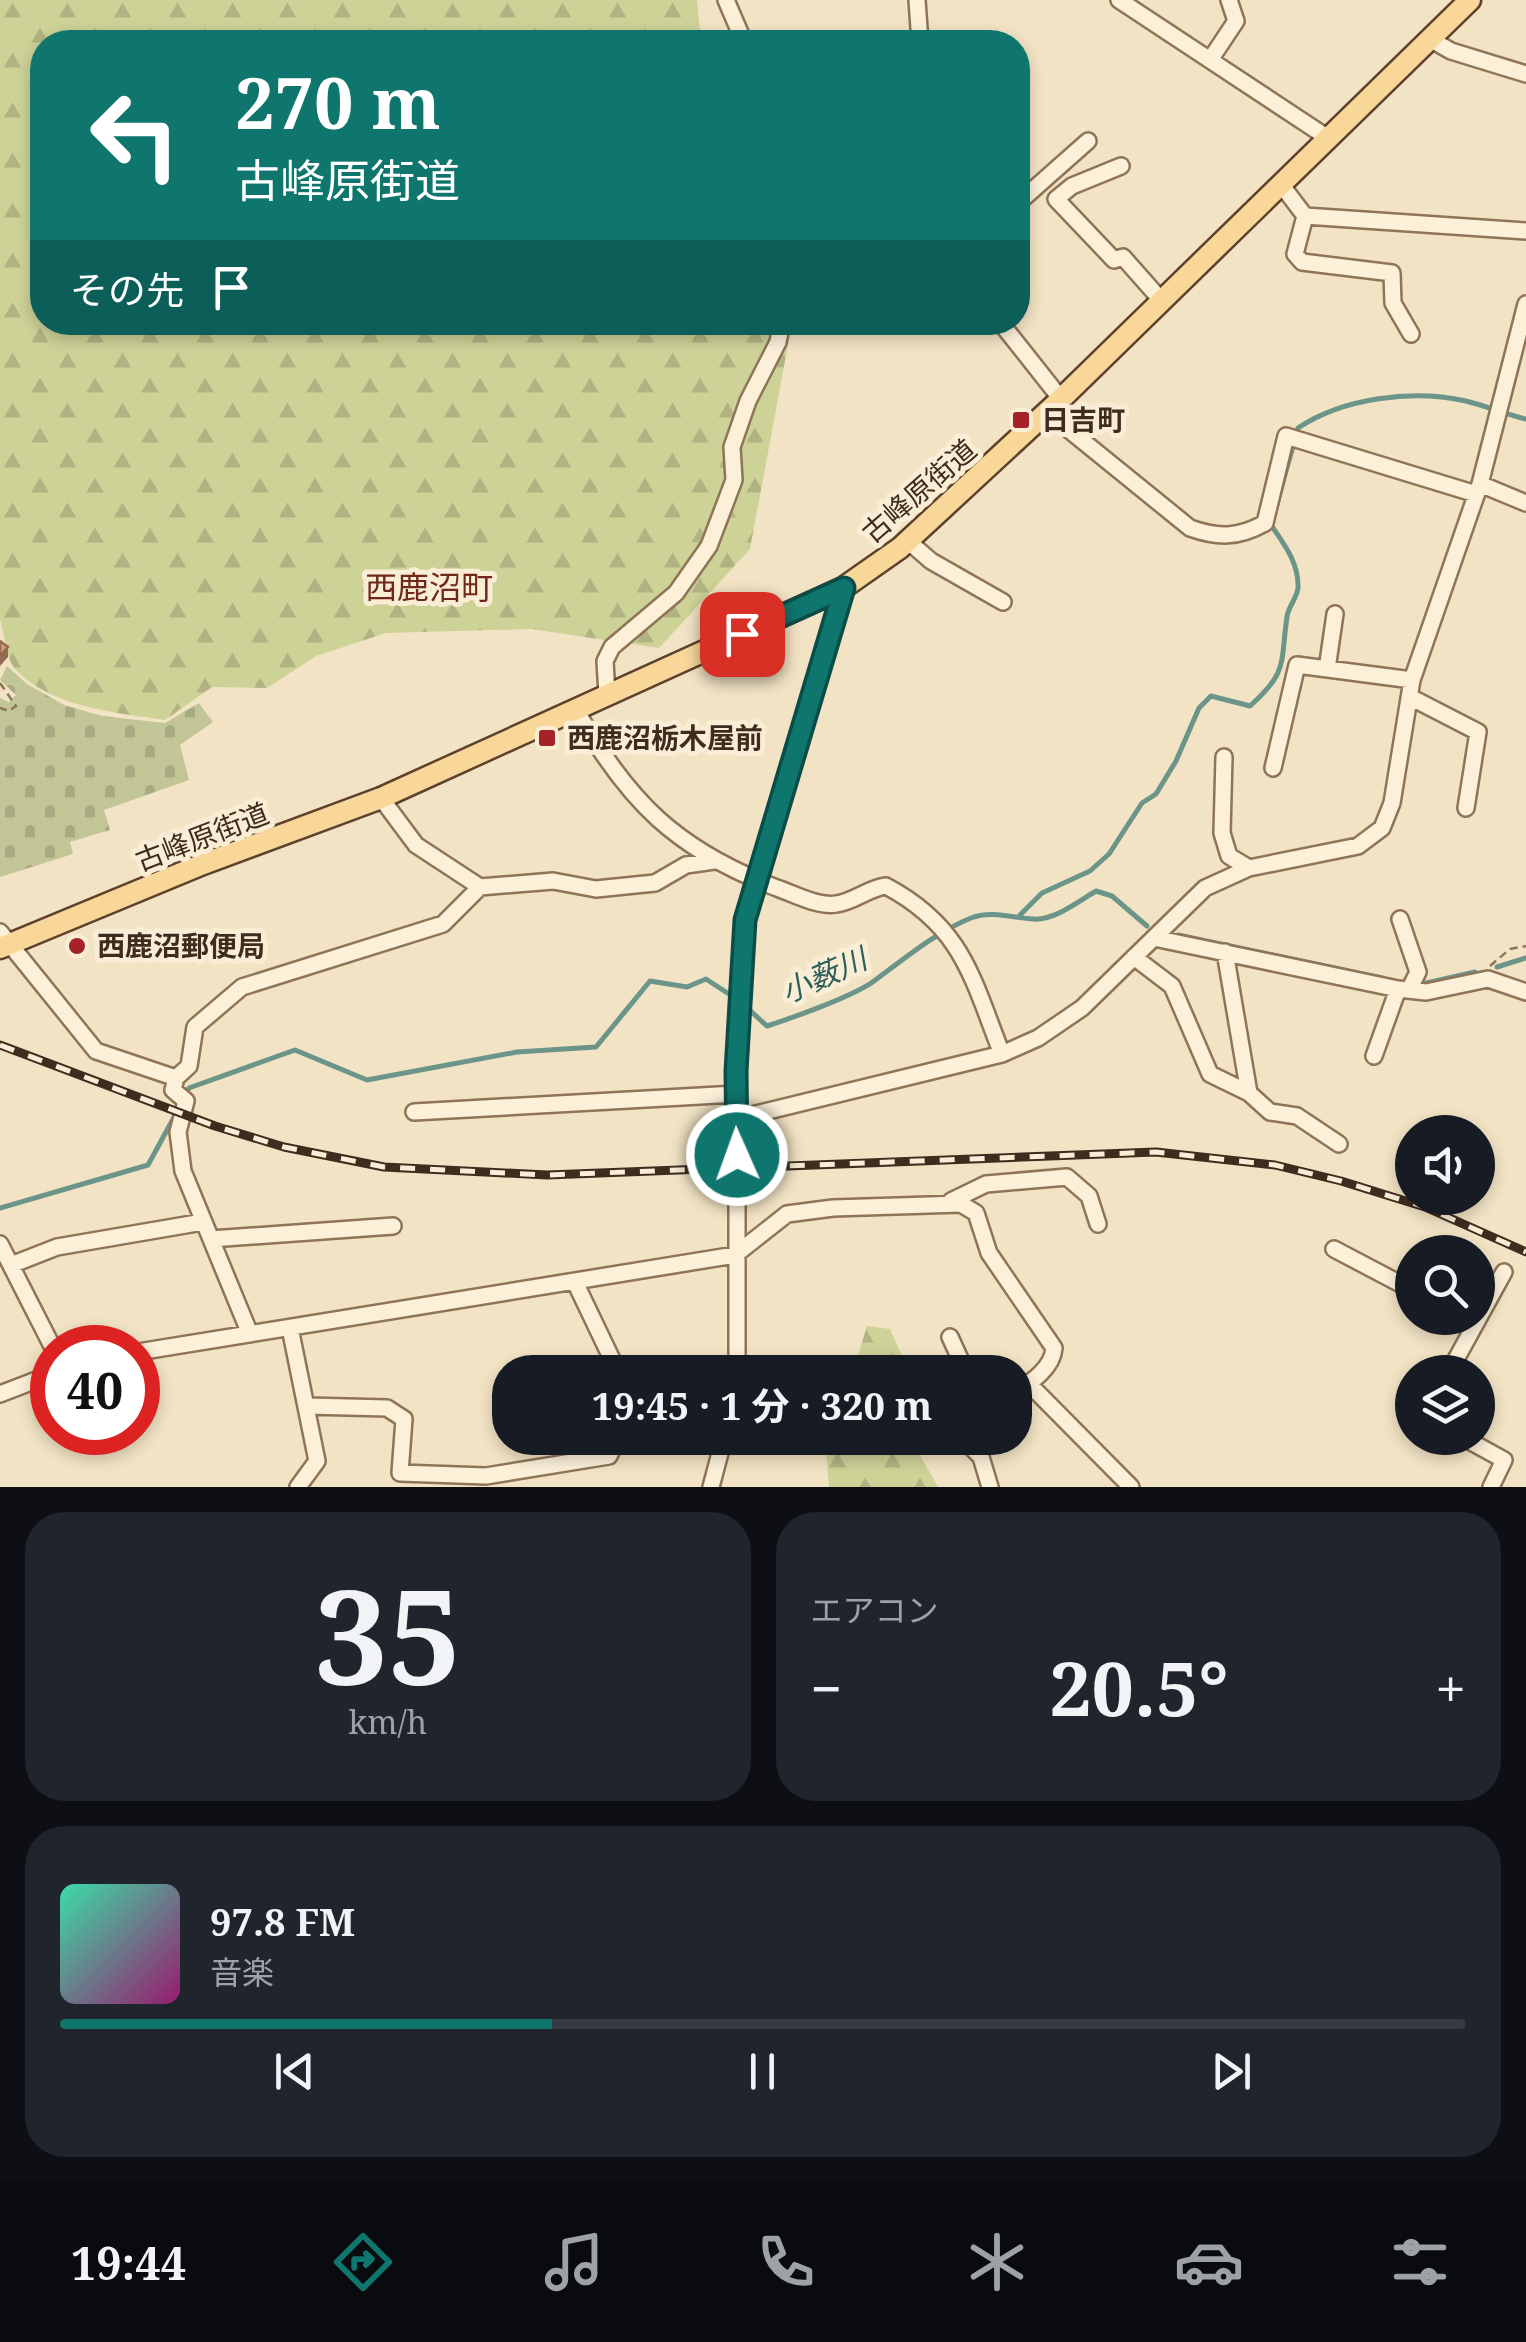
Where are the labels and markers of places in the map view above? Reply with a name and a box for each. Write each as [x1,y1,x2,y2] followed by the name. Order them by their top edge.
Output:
[1041,400,1125,438] place label: 日吉町
[1010,409,1032,431] marker: 日吉町
[700,592,785,677] pin
[567,718,763,756] place label: 西鹿沼栃木屋前
[536,727,558,749] marker: 西鹿沼栃木屋前
[97,926,265,964] place label: 西鹿沼郵便局
[66,935,88,957] marker: 西鹿沼郵便局

